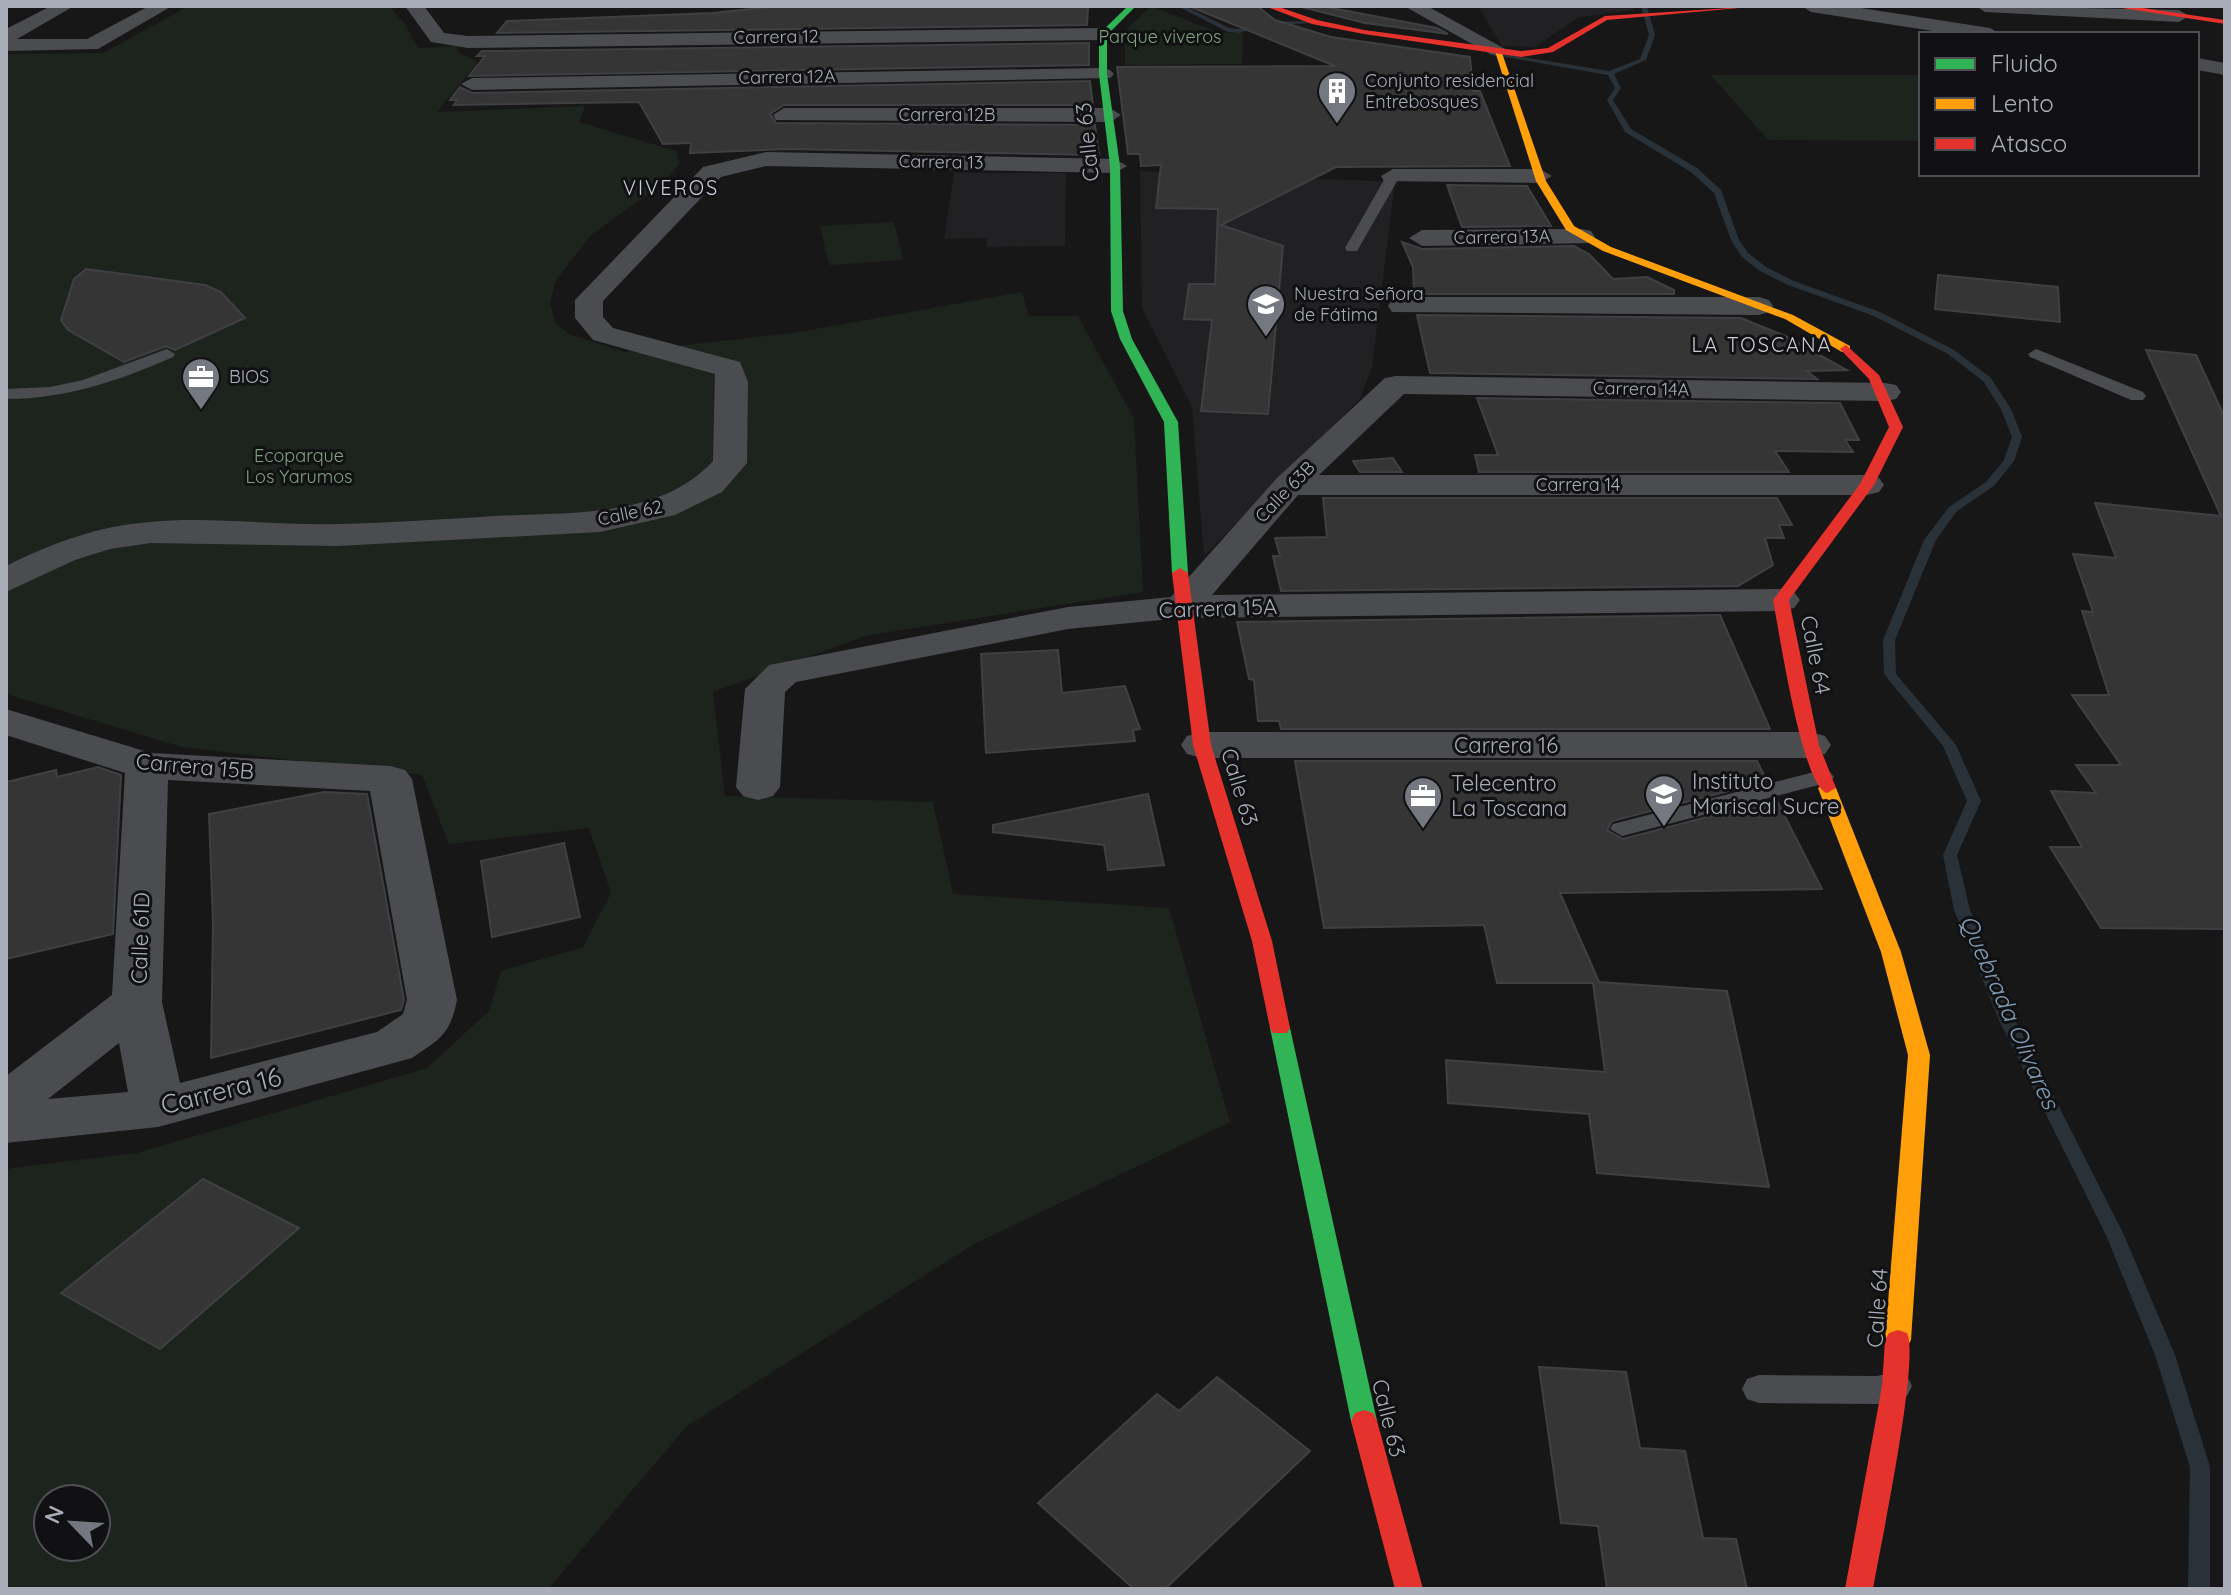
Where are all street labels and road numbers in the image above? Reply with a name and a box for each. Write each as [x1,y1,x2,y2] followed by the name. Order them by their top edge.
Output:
[733,24,819,49] street label: Carrera 12
[738,64,836,89] street label: Carrera 12A
[1069,101,1105,183] street label: Calle 63
[898,103,996,126] street label: Carrera 12B
[898,149,984,174] street label: Carrera 13
[1454,224,1551,249] street label: Carrera 13A
[1593,376,1690,401] street label: Carrera 14A
[1250,456,1320,527] street label: Calle 63B
[1536,473,1620,496] street label: Carrera 14
[595,494,664,531] street label: Calle 62
[1158,592,1278,624] street label: Carrera 15A
[1795,613,1837,697] street label: Calle 64
[1454,731,1558,759] street label: Carrera 16
[1215,745,1265,829] street label: Calle 63
[135,747,255,785] street label: Carrera 15B
[124,892,156,984] street label: Calle 61D
[157,1060,285,1121] street label: Carrera 16
[1860,1267,1894,1349] street label: Calle 64
[1366,1376,1412,1460] street label: Calle 63

